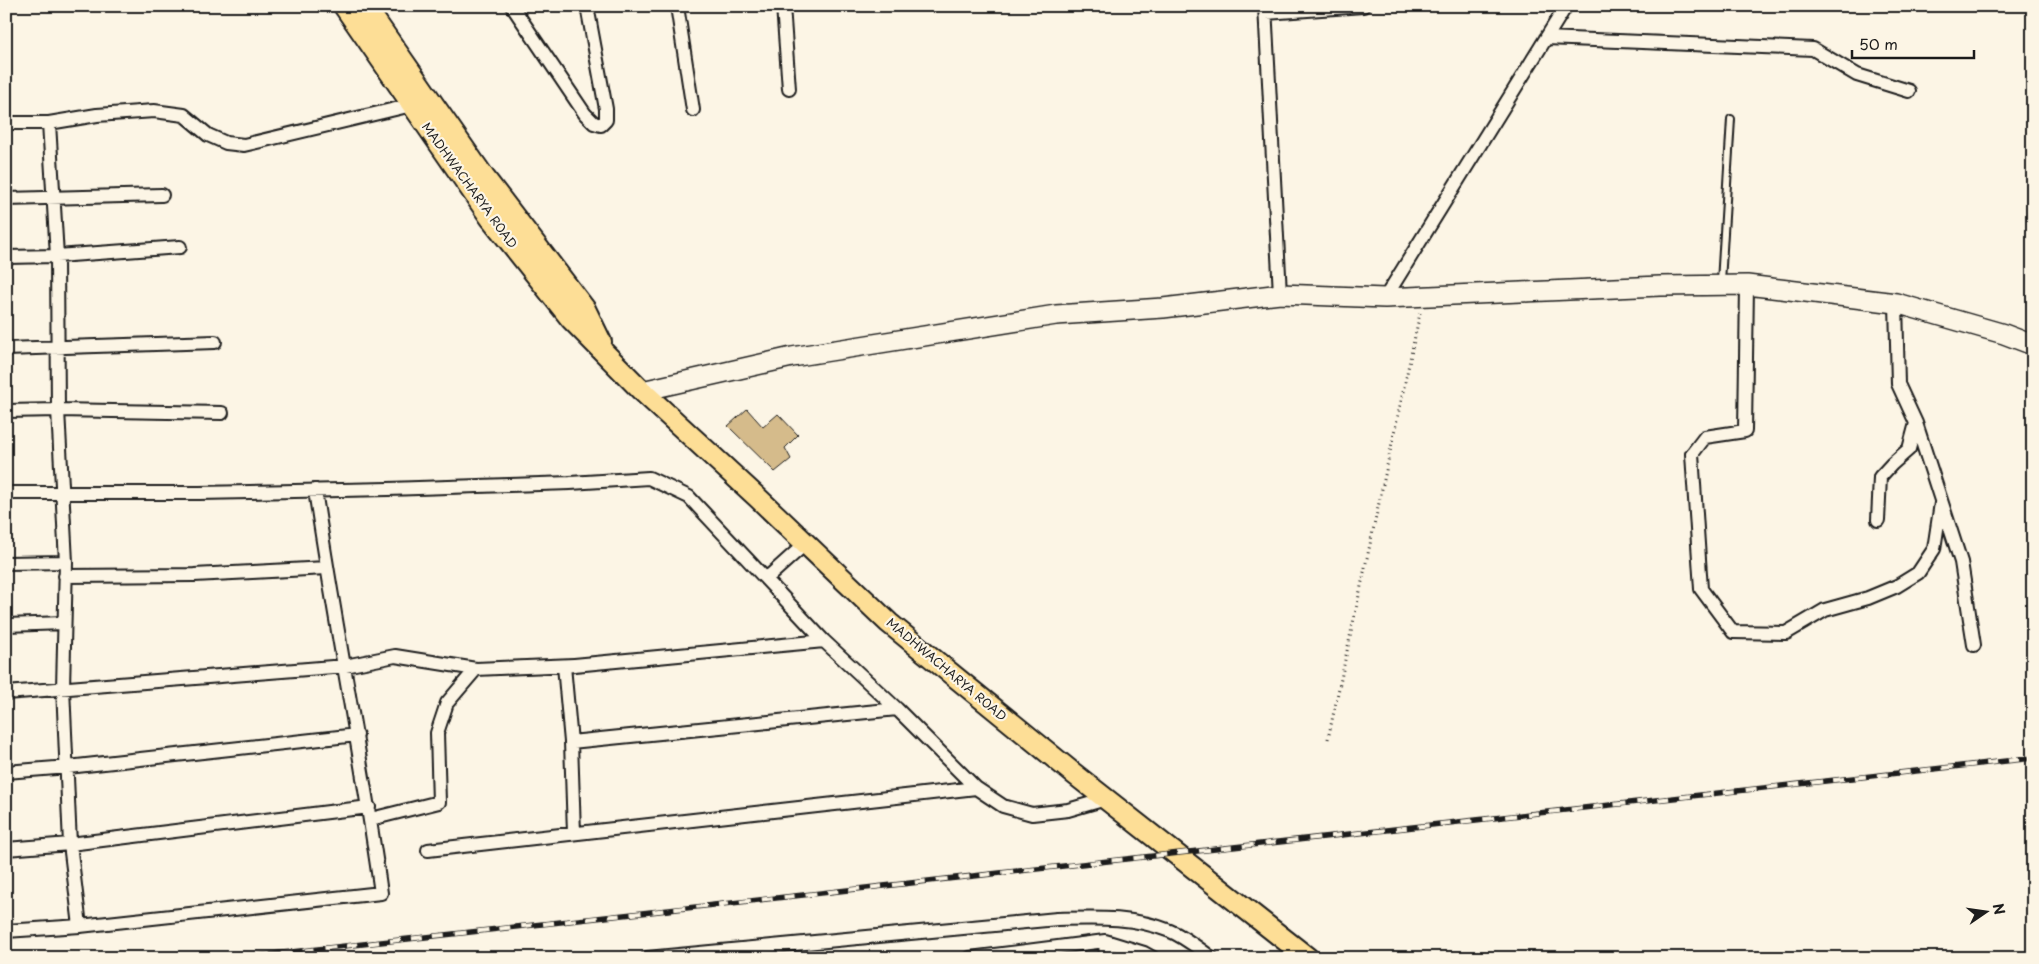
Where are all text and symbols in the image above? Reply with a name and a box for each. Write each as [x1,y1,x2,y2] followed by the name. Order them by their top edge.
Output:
[1852,28,1974,60] scale bar
[1859,32,1898,55] text: 50 m
[418,118,522,252] street label: MADHWACHARYA ROAD
[883,613,1011,725] street label: MADHWACHARYA ROAD
[1962,886,2012,936] north arrow
[1988,901,2011,917] text: N

